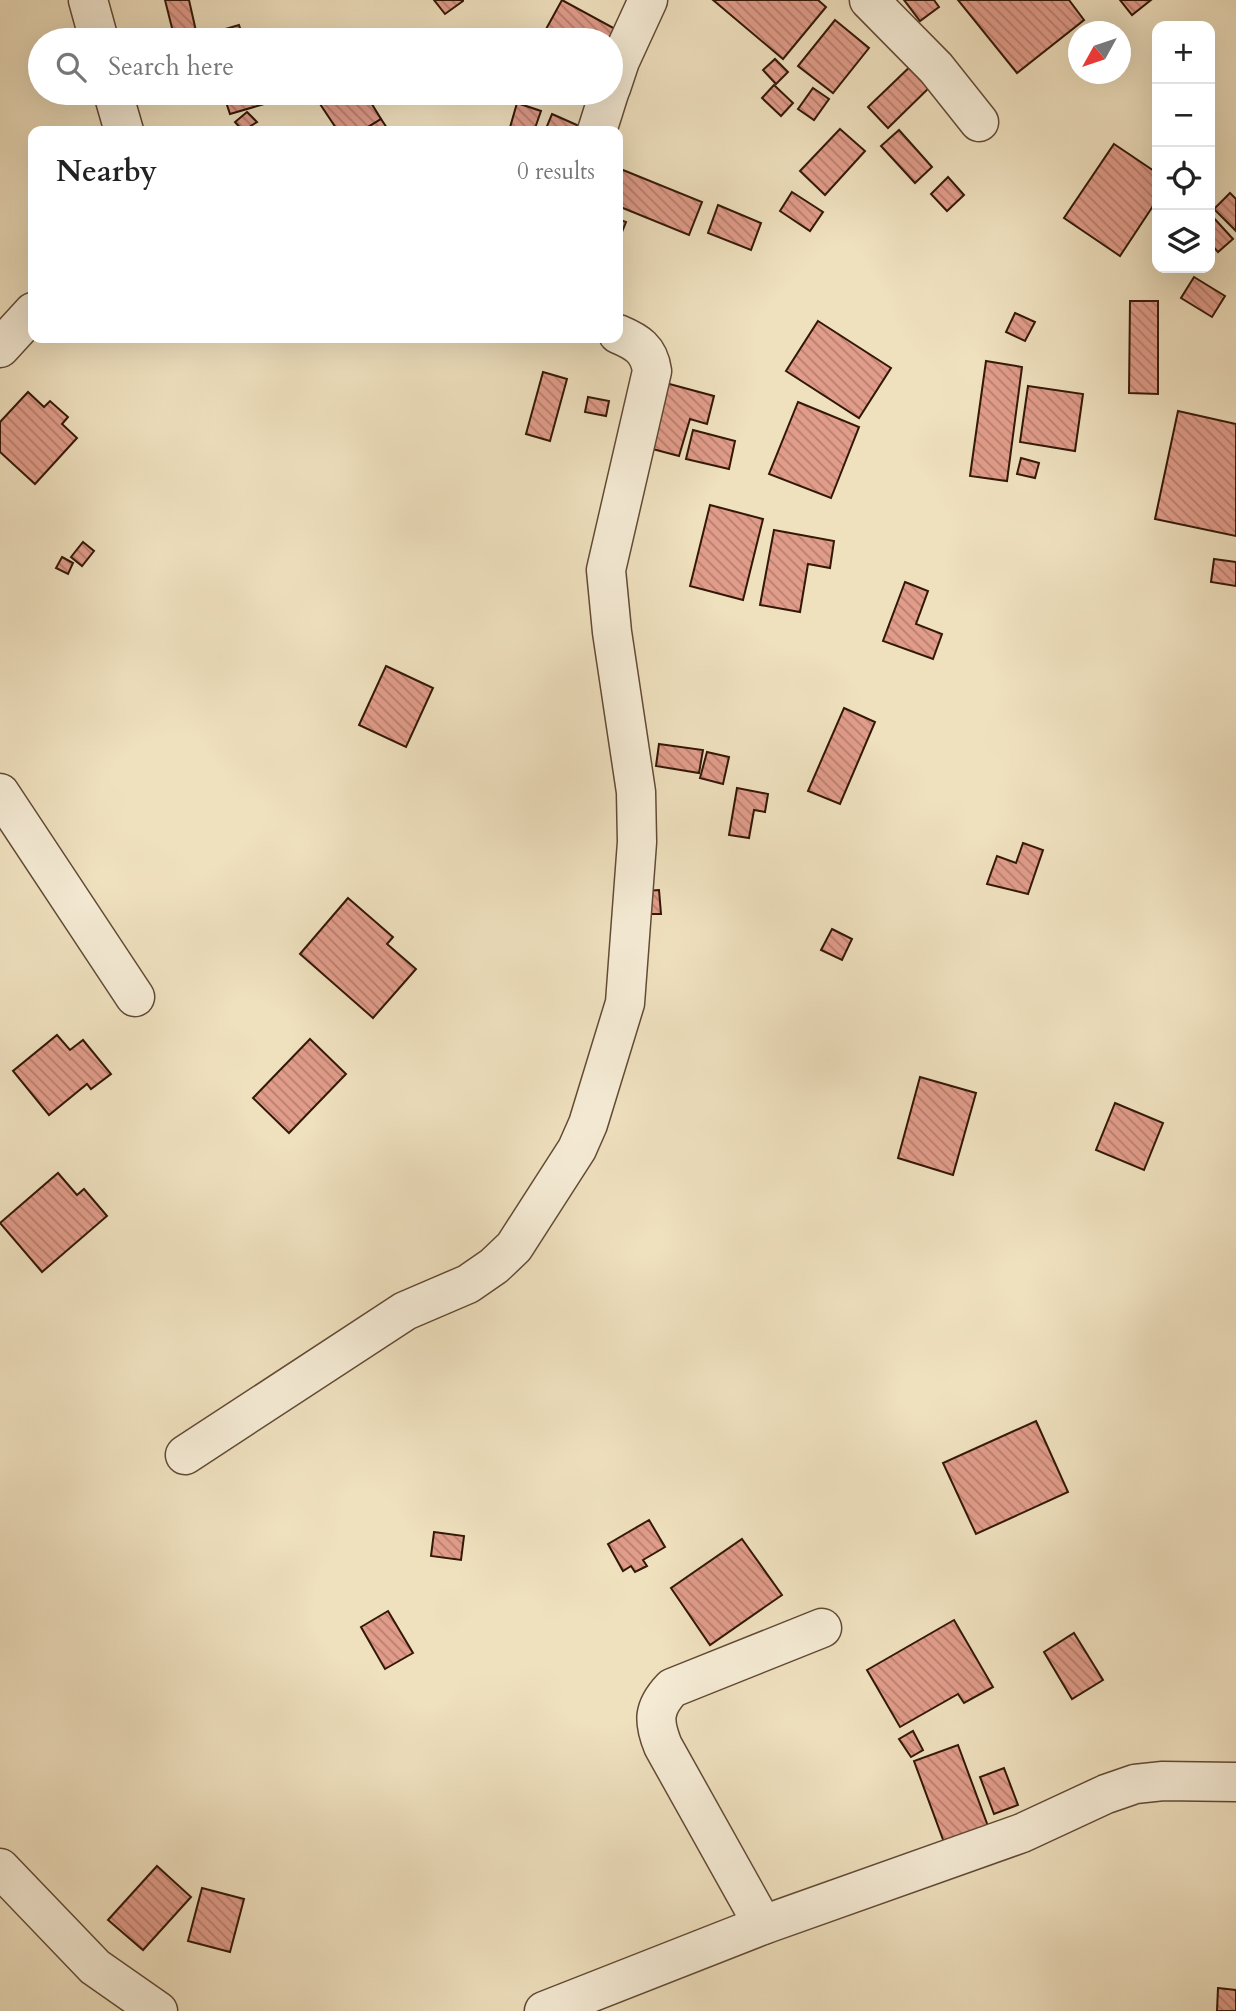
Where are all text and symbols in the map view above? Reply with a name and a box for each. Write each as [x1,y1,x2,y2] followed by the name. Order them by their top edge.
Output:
[1068,21,1131,84] north arrow
[1152,21,1215,273] map controls
[1152,21,1215,84] button: +
[28,28,623,105] search box
[52,48,90,86] icon: search
[108,49,234,84] text: Search here
[1152,84,1215,147] button: −
[1152,147,1215,210] button: locate
[56,151,157,192] text: Nearby
[517,156,595,187] text: 0 results
[1152,210,1215,273] button: layers

